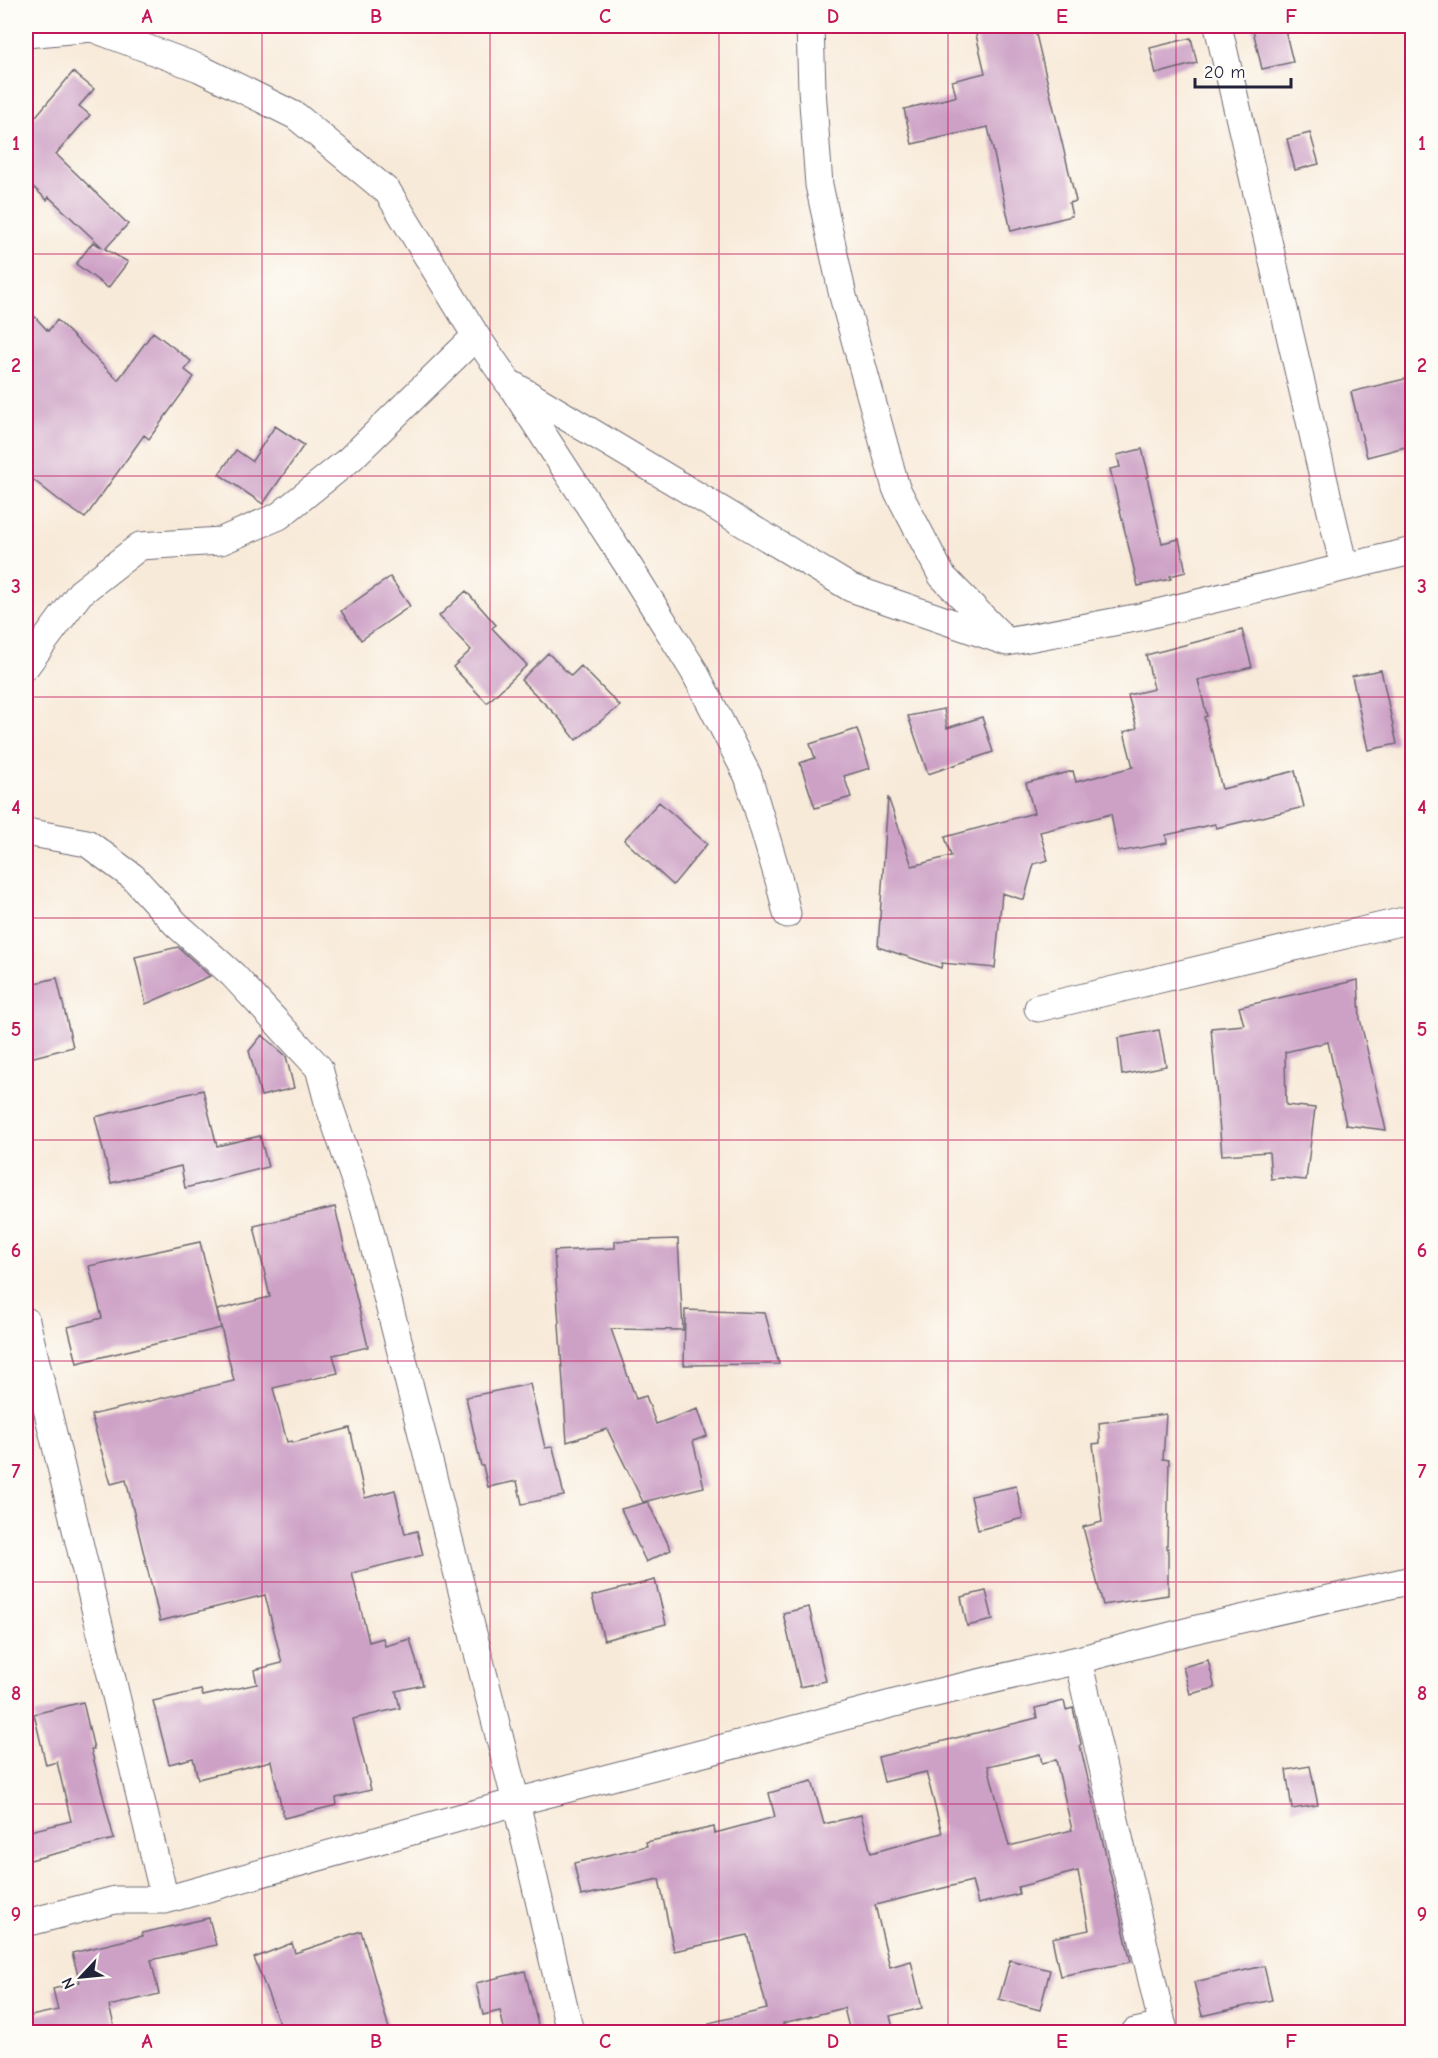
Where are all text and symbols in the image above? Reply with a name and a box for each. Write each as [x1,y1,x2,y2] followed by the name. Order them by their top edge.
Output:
[141,5,153,28] text: A
[370,5,382,28] text: B
[599,5,611,28] text: C
[827,5,839,28] text: D
[1056,5,1068,28] text: E
[1285,5,1297,28] text: F
[1195,51,1291,89] scale bar
[1204,62,1245,83] text: 20 m
[12,132,20,155] text: 1
[1418,132,1426,155] text: 1
[11,354,21,377] text: 2
[1417,354,1427,377] text: 2
[11,575,21,598] text: 3
[1417,575,1427,598] text: 3
[11,796,21,819] text: 4
[1417,796,1427,819] text: 4
[11,1018,21,1041] text: 5
[1417,1018,1427,1041] text: 5
[11,1239,21,1262] text: 6
[1417,1239,1427,1262] text: 6
[12,1460,21,1483] text: 7
[1418,1460,1427,1483] text: 7
[11,1682,21,1705] text: 8
[1417,1682,1427,1705] text: 8
[11,1903,21,1926] text: 9
[1417,1903,1427,1926] text: 9
[51,1947,111,2007] north arrow
[58,1975,79,1992] text: N
[141,2030,153,2053] text: A
[370,2030,382,2053] text: B
[599,2030,611,2053] text: C
[827,2030,839,2053] text: D
[1056,2030,1068,2053] text: E
[1285,2030,1297,2053] text: F

